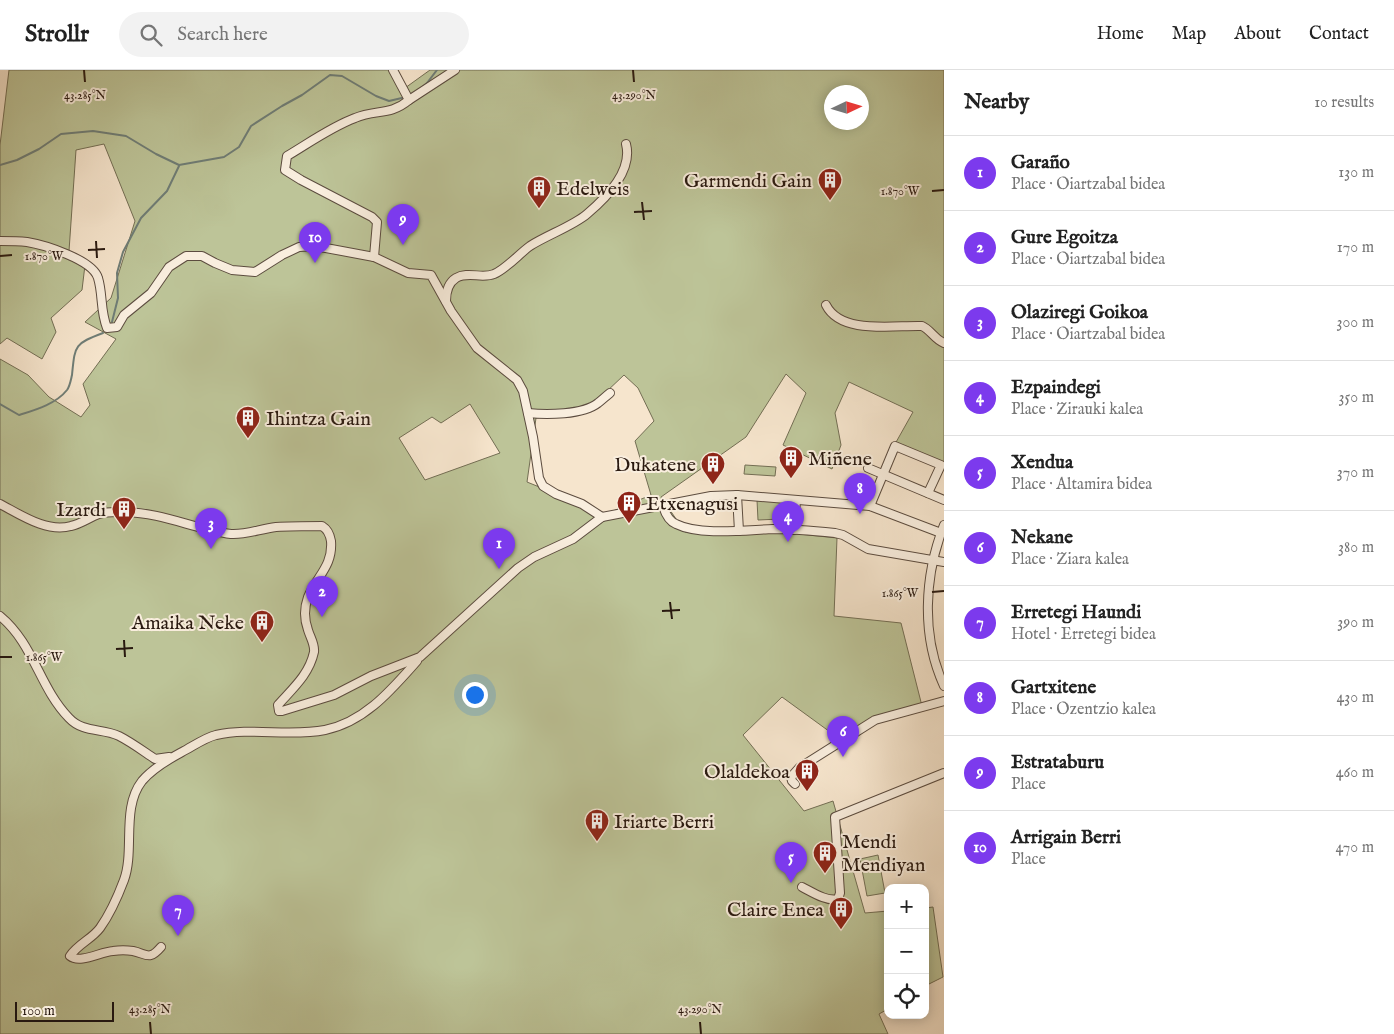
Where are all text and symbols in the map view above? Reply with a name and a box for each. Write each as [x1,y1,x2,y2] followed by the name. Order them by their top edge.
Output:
[119,12,469,57] search box
[25,19,89,50] text: Strollr
[137,21,165,49] icon: search
[177,23,268,47] text: Search here
[1097,23,1144,46] text: Home
[1172,23,1206,46] text: Map
[1234,23,1281,46] text: About
[1309,23,1369,46] text: Contact
[824,85,869,130] north arrow
[64,88,107,103] text: 43.285°N
[612,88,657,103] text: 43.290°N
[964,89,1029,116] text: Nearby
[1314,93,1374,113] text: 10 results
[1011,151,1070,175] text: Garaño
[977,163,983,183] text: 1
[1338,163,1374,183] text: 130 m
[817,167,843,201] building icon: Garmendi Gain
[684,169,812,194] place label: Garmendi Gain
[526,175,552,209] building icon: Edelweis
[1011,175,1165,195] text: Place · Oiartzabal bidea
[556,177,629,202] place label: Edelweis
[881,184,920,199] text: 1.870°W
[387,204,419,245] pin: 9
[299,222,331,263] pin: 10
[1011,226,1118,250] text: Gure Egoitza
[976,238,984,258] text: 2
[1337,238,1374,258] text: 170 m
[25,249,64,264] text: 1.870°W
[1011,250,1165,270] text: Place · Oiartzabal bidea
[1011,301,1148,325] text: Olaziregi Goikoa
[977,313,983,333] text: 3
[1336,313,1374,333] text: 300 m
[1011,325,1165,345] text: Place · Oiartzabal bidea
[1011,376,1101,400] text: Ezpaindegi
[976,388,984,408] text: 4
[1339,388,1374,408] text: 350 m
[1011,400,1143,420] text: Place · Zirauki kalea
[235,405,261,439] building icon: Ihintza Gain
[266,407,371,432] place label: Ihintza Gain
[778,445,804,479] building icon: Miñene
[808,447,872,472] place label: Miñene
[700,451,726,485] building icon: Dukatene
[1011,451,1073,475] text: Xendua
[614,453,696,478] place label: Dukatene
[977,463,983,483] text: 5
[1337,463,1374,483] text: 370 m
[844,473,876,514] pin: 8
[1011,475,1152,495] text: Place · Altamira bidea
[616,490,642,524] building icon: Etxenagusi
[646,492,738,517] place label: Etxenagusi
[111,496,137,530] building icon: Izardi
[56,498,106,523] place label: Izardi
[772,501,804,542] pin: 4
[195,508,227,549] pin: 3
[1011,526,1073,550] text: Nekane
[483,528,515,569] pin: 1
[977,538,983,558] text: 6
[1338,538,1374,558] text: 380 m
[1011,550,1129,570] text: Place · Ziara kalea
[306,576,338,617] pin: 2
[882,586,919,601] text: 1.865°W
[1011,601,1141,625] text: Erretegi Haundi
[249,609,275,643] building icon: Amaika Neke
[131,611,244,636] place label: Amaika Neke
[976,613,984,633] text: 7
[1337,613,1374,633] text: 390 m
[1011,625,1156,645] text: Hotel · Erretegi bidea
[26,650,63,665] text: 1.865°W
[1011,676,1096,700] text: Gartxitene
[462,682,488,708] your location
[977,688,983,708] text: 8
[1336,688,1374,708] text: 430 m
[1011,700,1156,720] text: Place · Ozentzio kalea
[827,716,859,757] pin: 6
[1011,751,1104,775] text: Estrataburu
[794,758,820,792] building icon: Olaldekoa
[704,760,790,785] place label: Olaldekoa
[977,763,983,783] text: 9
[1336,763,1374,783] text: 460 m
[1011,775,1046,795] text: Place
[584,808,610,842] building icon: Iriarte Berri
[614,810,714,835] place label: Iriarte Berri
[1011,826,1121,850] text: Arrigain Berri
[842,830,926,878] place label: Mendi Mendiyan
[973,838,987,858] text: 10
[1335,838,1374,858] text: 470 m
[812,840,838,874] building icon: Mendi Mendiyan
[775,842,807,883] pin: 5
[1011,850,1046,870] text: Place
[884,884,929,1019] map controls
[884,884,929,929] button: +
[162,895,194,936] pin: 7
[828,896,854,930] building icon: Claire Enea
[727,898,824,923] place label: Claire Enea
[884,929,929,974] button: −
[884,974,929,1019] button: locate
[15,999,114,1022] scale bar
[22,1002,55,1020] text: 100 m
[129,1002,172,1017] text: 43.285°N
[678,1002,723,1017] text: 43.290°N

